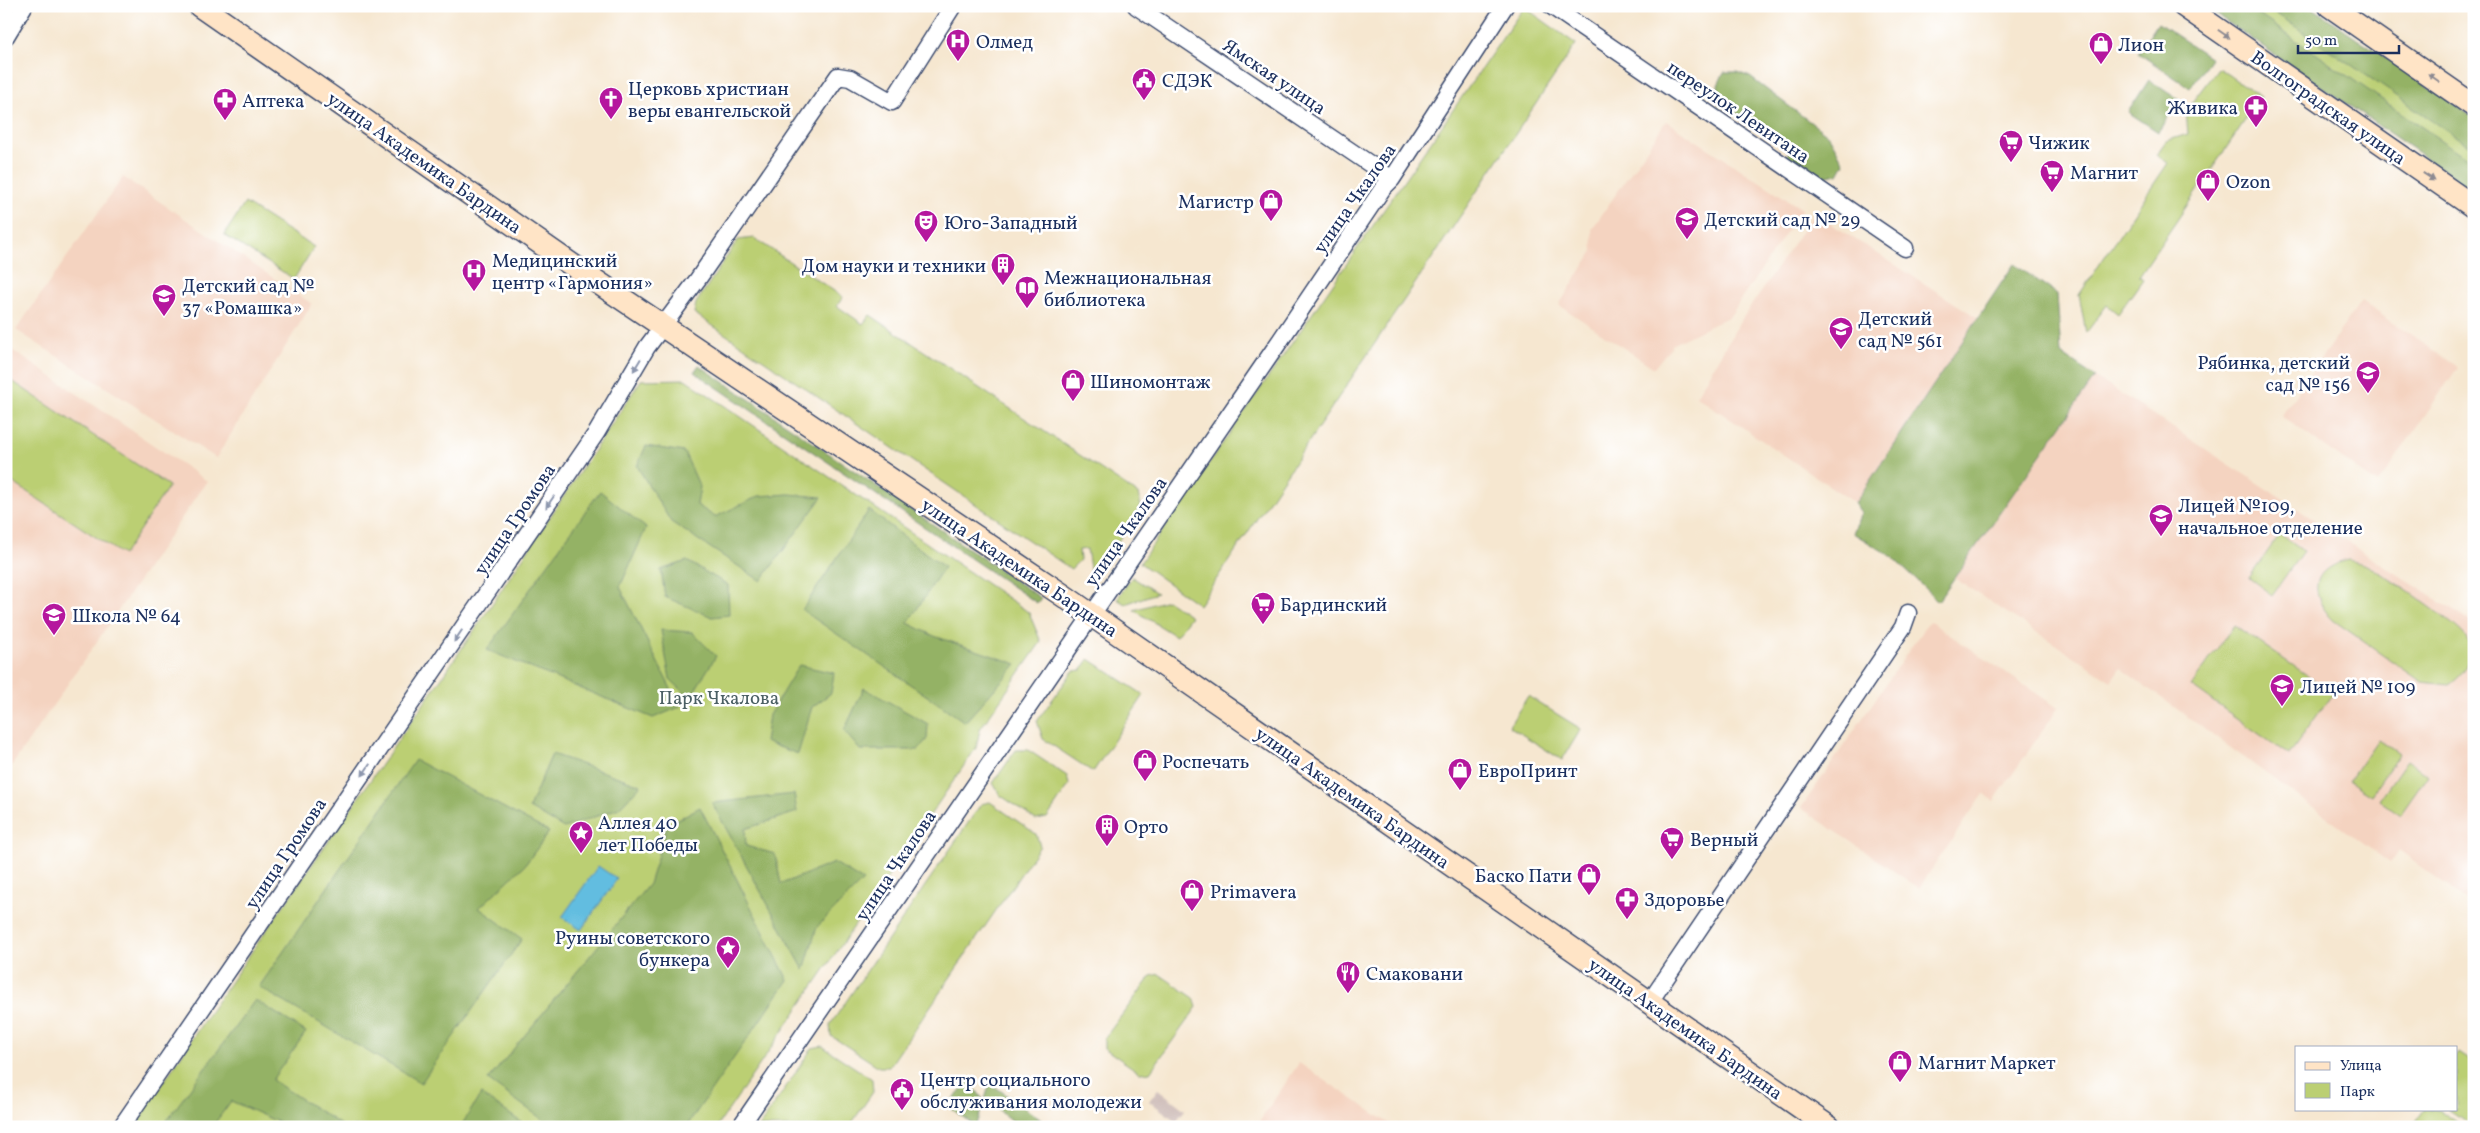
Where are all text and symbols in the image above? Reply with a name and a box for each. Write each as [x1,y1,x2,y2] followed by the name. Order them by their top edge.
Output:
[2298,22,2399,54] scale bar
[945,28,971,62] hospital icon: Олмед
[2217,29,2231,39] one-way arrow
[976,30,1033,56] place label: Олмед
[2088,31,2114,65] shop icon: Лион
[2305,31,2337,52] text: 50 m
[2118,33,2164,59] place label: Лион
[1217,34,1331,122] street label: Ямская улица
[2245,45,2411,172] street label: Волгоградская улица
[1661,55,1814,170] street label: переулок Левитана
[1131,67,1157,101] public building icon: СДЭК
[1162,69,1212,95] place label: СДЭК
[2427,73,2441,83] one-way arrow
[628,77,791,125] place label: Церковь христиан веры евангельской
[321,86,526,241] street label: улица Академика Бардина
[598,86,624,120] church icon: Церковь христиан веры евангельской
[212,87,238,121] pharmacy icon: Аптека
[242,89,304,115] place label: Аптека
[2243,94,2269,128] pharmacy icon: Живика
[2167,96,2238,122] place label: Живика
[1998,129,2024,163] supermarket icon: Чижик
[2028,131,2090,157] place label: Чижик
[1308,139,1403,260] street label: улица Чкалова
[2039,159,2065,193] supermarket icon: Магнит
[2070,161,2138,187] place label: Магнит
[2195,168,2221,202] shop icon: Ozon
[2226,170,2271,196] place label: Ozon
[2422,172,2436,182] one-way arrow
[1258,188,1284,222] shop icon: Магистр
[1178,190,1254,216] place label: Магистр
[1674,206,1700,240] school or university icon: Детский сад № 29
[1704,208,1860,234] place label: Детский сад № 29
[913,209,939,243] theatre icon: Юго-Западный
[944,211,1078,237] place label: Юго-Западный
[492,249,653,297] place label: Медицинский центр «Гармония»
[990,252,1016,286] building icon: Дом науки и техники
[802,254,986,280] place label: Дом науки и техники
[461,258,487,292] hospital icon: Медицинский центр «Гармония»
[1044,266,1212,314] place label: Межнациональная библиотека
[182,274,314,322] place label: Детский сад № 37 «Ромашка»
[1014,275,1040,309] library icon: Межнациональная библиотека
[151,283,177,317] school or university icon: Детский сад № 37 «Ромашка»
[1858,307,1943,355] place label: Детский сад № 561
[1828,316,1854,350] school or university icon: Детский сад № 561
[2198,351,2350,399] place label: Рябинка, детский сад № 156
[632,359,641,372] one-way arrow
[2355,360,2381,394] school or university icon: Рябинка, детский сад № 156
[1060,368,1086,402] shop icon: Шиномонтаж
[1090,370,1211,396] place label: Шиномонтаж
[469,459,563,581] street label: улица Громова
[1079,472,1174,593] street label: улица Чкалова
[915,493,1122,644] street label: улица Академика Бардина
[2178,494,2363,542] place label: Лицей №109, начальное отделение
[545,496,554,509] one-way arrow
[2148,503,2174,537] school or university icon: Лицей №109, начальное отделение
[1250,591,1276,625] supermarket icon: Бардинский
[1280,593,1387,619] place label: Бардинский
[41,602,67,636] school or university icon: Школа № 64
[72,604,181,630] place label: Школа № 64
[453,630,463,643] one-way arrow
[2269,673,2295,707] school or university icon: Лицей № 109
[2300,675,2416,701] place label: Лицей № 109
[659,686,779,712] park label: Парк Чкалова
[1249,721,1454,876] street label: улица Академика Бардина
[1132,748,1158,782] shop icon: Роспечать
[1162,750,1249,776] place label: Роспечать
[1447,757,1473,791] shop icon: ЕвроПринт
[1478,759,1578,785] place label: ЕвроПринт
[361,764,371,777] one-way arrow
[240,793,334,915] street label: улица Громова
[850,805,944,927] street label: улица Чкалова
[598,811,698,859] place label: Аллея 40 лет Победы
[1094,813,1120,847] building icon: Орто
[1124,815,1168,841] place label: Орто
[568,820,594,854] place icon: Аллея 40 лет Победы
[1659,826,1685,860] supermarket icon: Верный
[1690,828,1758,854] place label: Верный
[1576,862,1602,896] shop icon: Баско Пати
[1475,864,1572,890] place label: Баско Пати
[1179,878,1205,912] shop icon: Primavera
[1210,880,1297,906] place label: Primavera
[1614,886,1640,920] pharmacy icon: Здоровье
[1644,888,1725,914] place label: Здоровье
[555,926,710,974] place label: Руины советского бункера
[715,935,741,969] place icon: Руины советского бункера
[1582,952,1787,1107] street label: улица Академика Бардина
[1335,960,1361,994] restaurant icon: Смаковани
[1366,962,1463,988] place label: Смаковани
[2295,1046,2458,1110] legend
[1887,1049,1913,1083] shop icon: Магнит Маркет
[1918,1051,2056,1077] place label: Магнит Маркет
[2340,1056,2382,1077] text: Улица
[920,1068,1142,1116] place label: Центр социального обслуживания молодежи
[889,1077,915,1111] public building icon: Центр социального обслуживания молодежи
[2340,1082,2375,1103] text: Парк

